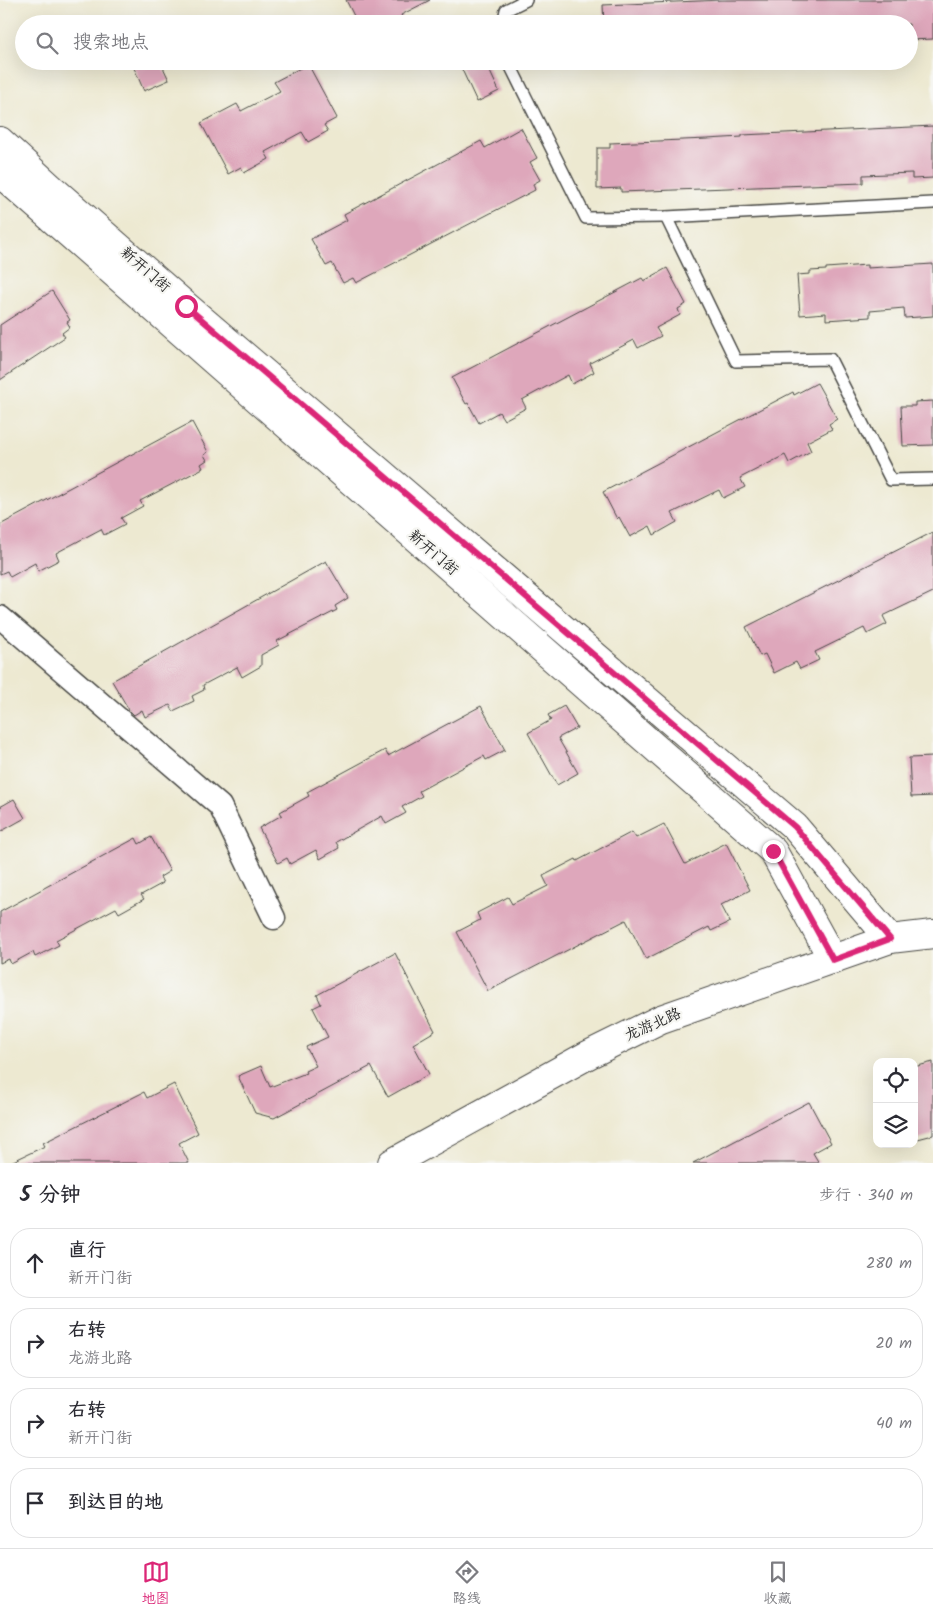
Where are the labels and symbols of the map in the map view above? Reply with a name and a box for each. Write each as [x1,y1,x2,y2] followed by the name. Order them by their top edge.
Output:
[114,241,176,299] street label: 新开门街
[175,295,198,318] route start
[402,524,464,582] street label: 新开门街
[762,840,785,863] route end
[621,1002,685,1048] street label: 龙游北路

